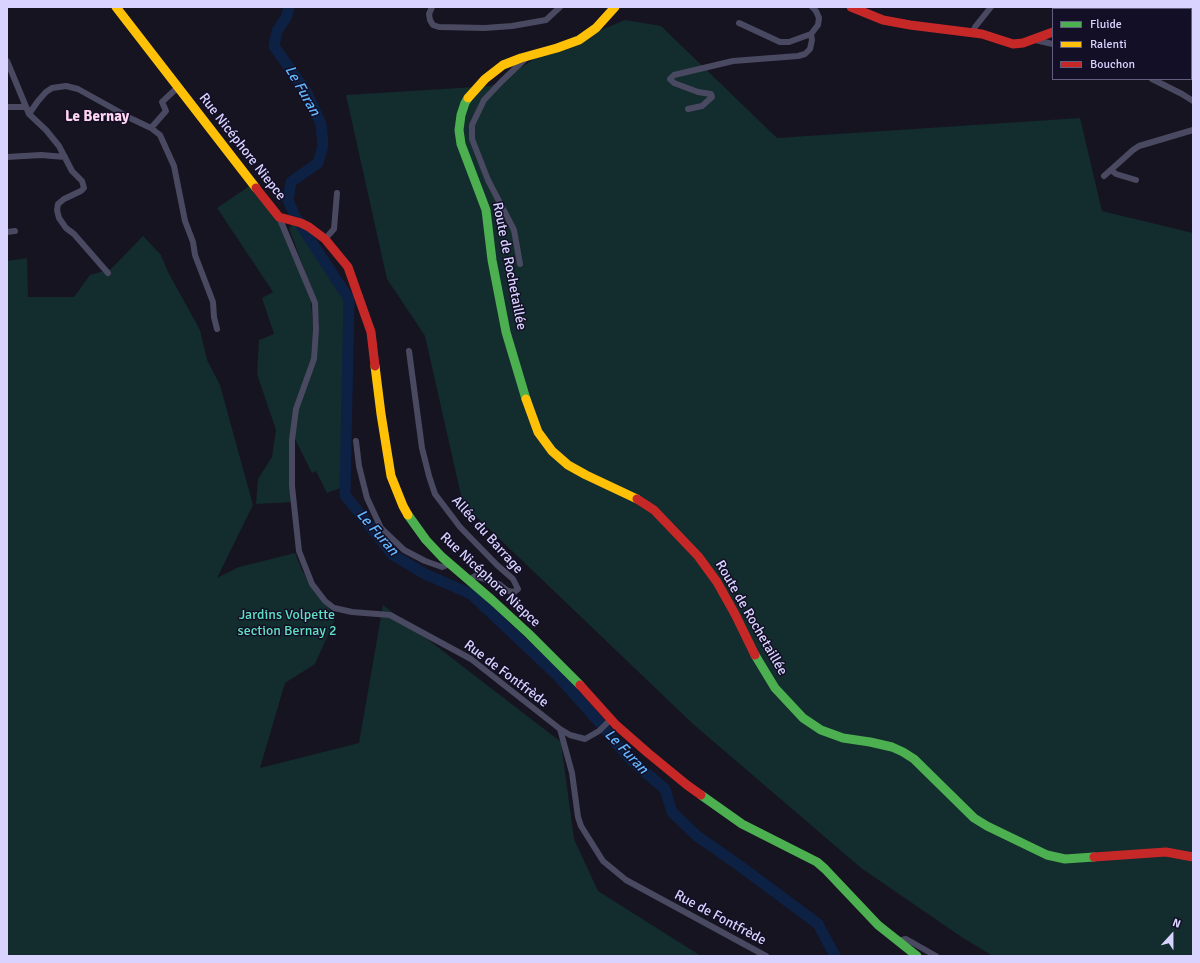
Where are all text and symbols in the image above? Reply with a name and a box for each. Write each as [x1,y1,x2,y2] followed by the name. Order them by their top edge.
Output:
[1052,8,1192,80] legend
[1090,17,1122,32] text: Fluide
[1090,37,1127,52] text: Ralenti
[1090,57,1135,72] text: Bouchon
[280,63,324,119] water label: Le Furan
[195,90,289,204] street label: Rue Nicéphore Niepce
[65,108,129,126] district label: Le Bernay
[488,201,530,331] street label: Route de Rochetaillée
[448,493,526,577] street label: Allée du Barrage
[352,506,402,560] water label: Le Furan
[436,529,544,631] street label: Rue Nicéphore Niepce
[711,557,791,679] street label: Route de Rochetaillée
[238,607,336,640] park label: Jardins Volpette section Bernay 2
[460,637,552,711] street label: Rue de Fontfrède
[600,726,652,778] water label: Le Furan
[671,887,769,949] street label: Rue de Fontfrède
[1152,915,1192,955] north arrow
[1171,916,1182,931] text: N

